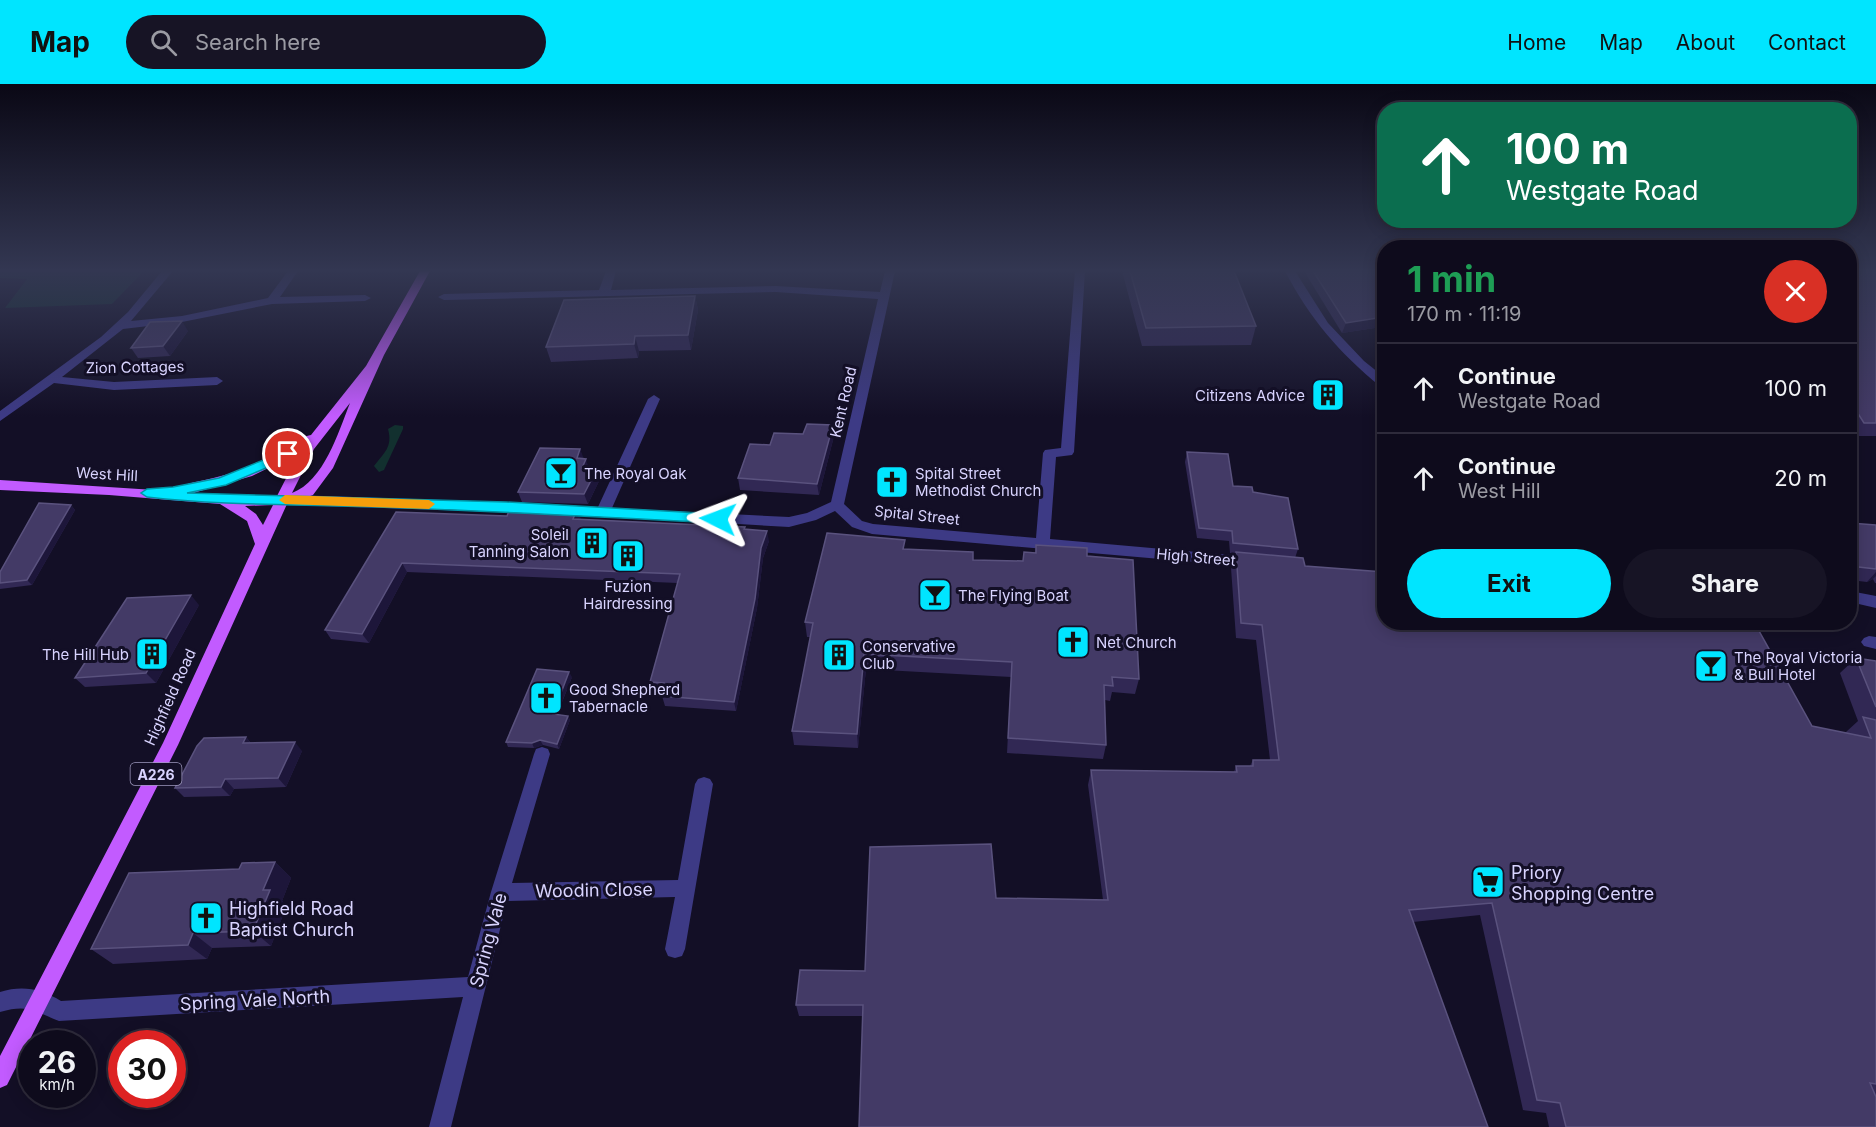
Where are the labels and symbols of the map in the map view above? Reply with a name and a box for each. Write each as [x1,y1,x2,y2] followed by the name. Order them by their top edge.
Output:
[85,357,185,377] street label: Zion Cottages
[826,365,860,439] street label: Kent Road
[1310,377,1346,413] building icon: Citizens Advice
[1195,386,1305,405] place label: Citizens Advice
[262,428,313,479] pin
[543,455,579,491] bar icon: The Royal Oak
[76,463,138,485] street label: West Hill
[584,464,687,483] place label: The Royal Oak
[874,464,910,500] church icon: Spital Street Methodist Church
[915,464,1041,500] place label: Spital Street Methodist Church
[686,487,750,551] position arrow
[873,501,961,529] street label: Spital Street
[469,525,569,561] place label: Soleil Tanning Salon
[574,525,610,561] building icon: Soleil Tanning Salon
[610,538,646,574] building icon: Fuzion Hairdressing
[1156,544,1236,570] street label: High Street
[583,577,673,613] place label: Fuzion Hairdressing
[917,577,953,613] bar icon: The Flying Boat
[958,586,1069,605] place label: The Flying Boat
[1055,624,1091,660] church icon: Net Church
[1096,633,1177,652] place label: Net Church
[134,636,170,672] building icon: The Hill Hub
[821,637,857,673] building icon: Conservative Club
[862,637,956,673] place label: Conservative Club
[42,645,129,664] place label: The Hill Hub
[140,646,200,748] street label: Highfield Road
[1693,648,1729,684] bar icon: The Royal Victoria & Bull Hotel
[1734,648,1863,684] place label: The Royal Victoria & Bull Hotel
[528,680,564,716] church icon: Good Shepherd Tabernacle
[569,680,680,716] place label: Good Shepherd Tabernacle
[130,763,182,785] road number: A226
[1511,862,1654,904] place label: Priory Shopping Centre
[1470,864,1506,900] supermarket icon: Priory Shopping Centre
[535,878,653,902] street label: Woodin Close
[465,890,511,990] street label: Spring Vale
[229,898,354,940] place label: Highfield Road Baptist Church
[188,900,224,936] church icon: Highfield Road Baptist Church
[179,986,331,1014] street label: Spring Vale North
[108,1030,186,1108] speed limit sign: 30

